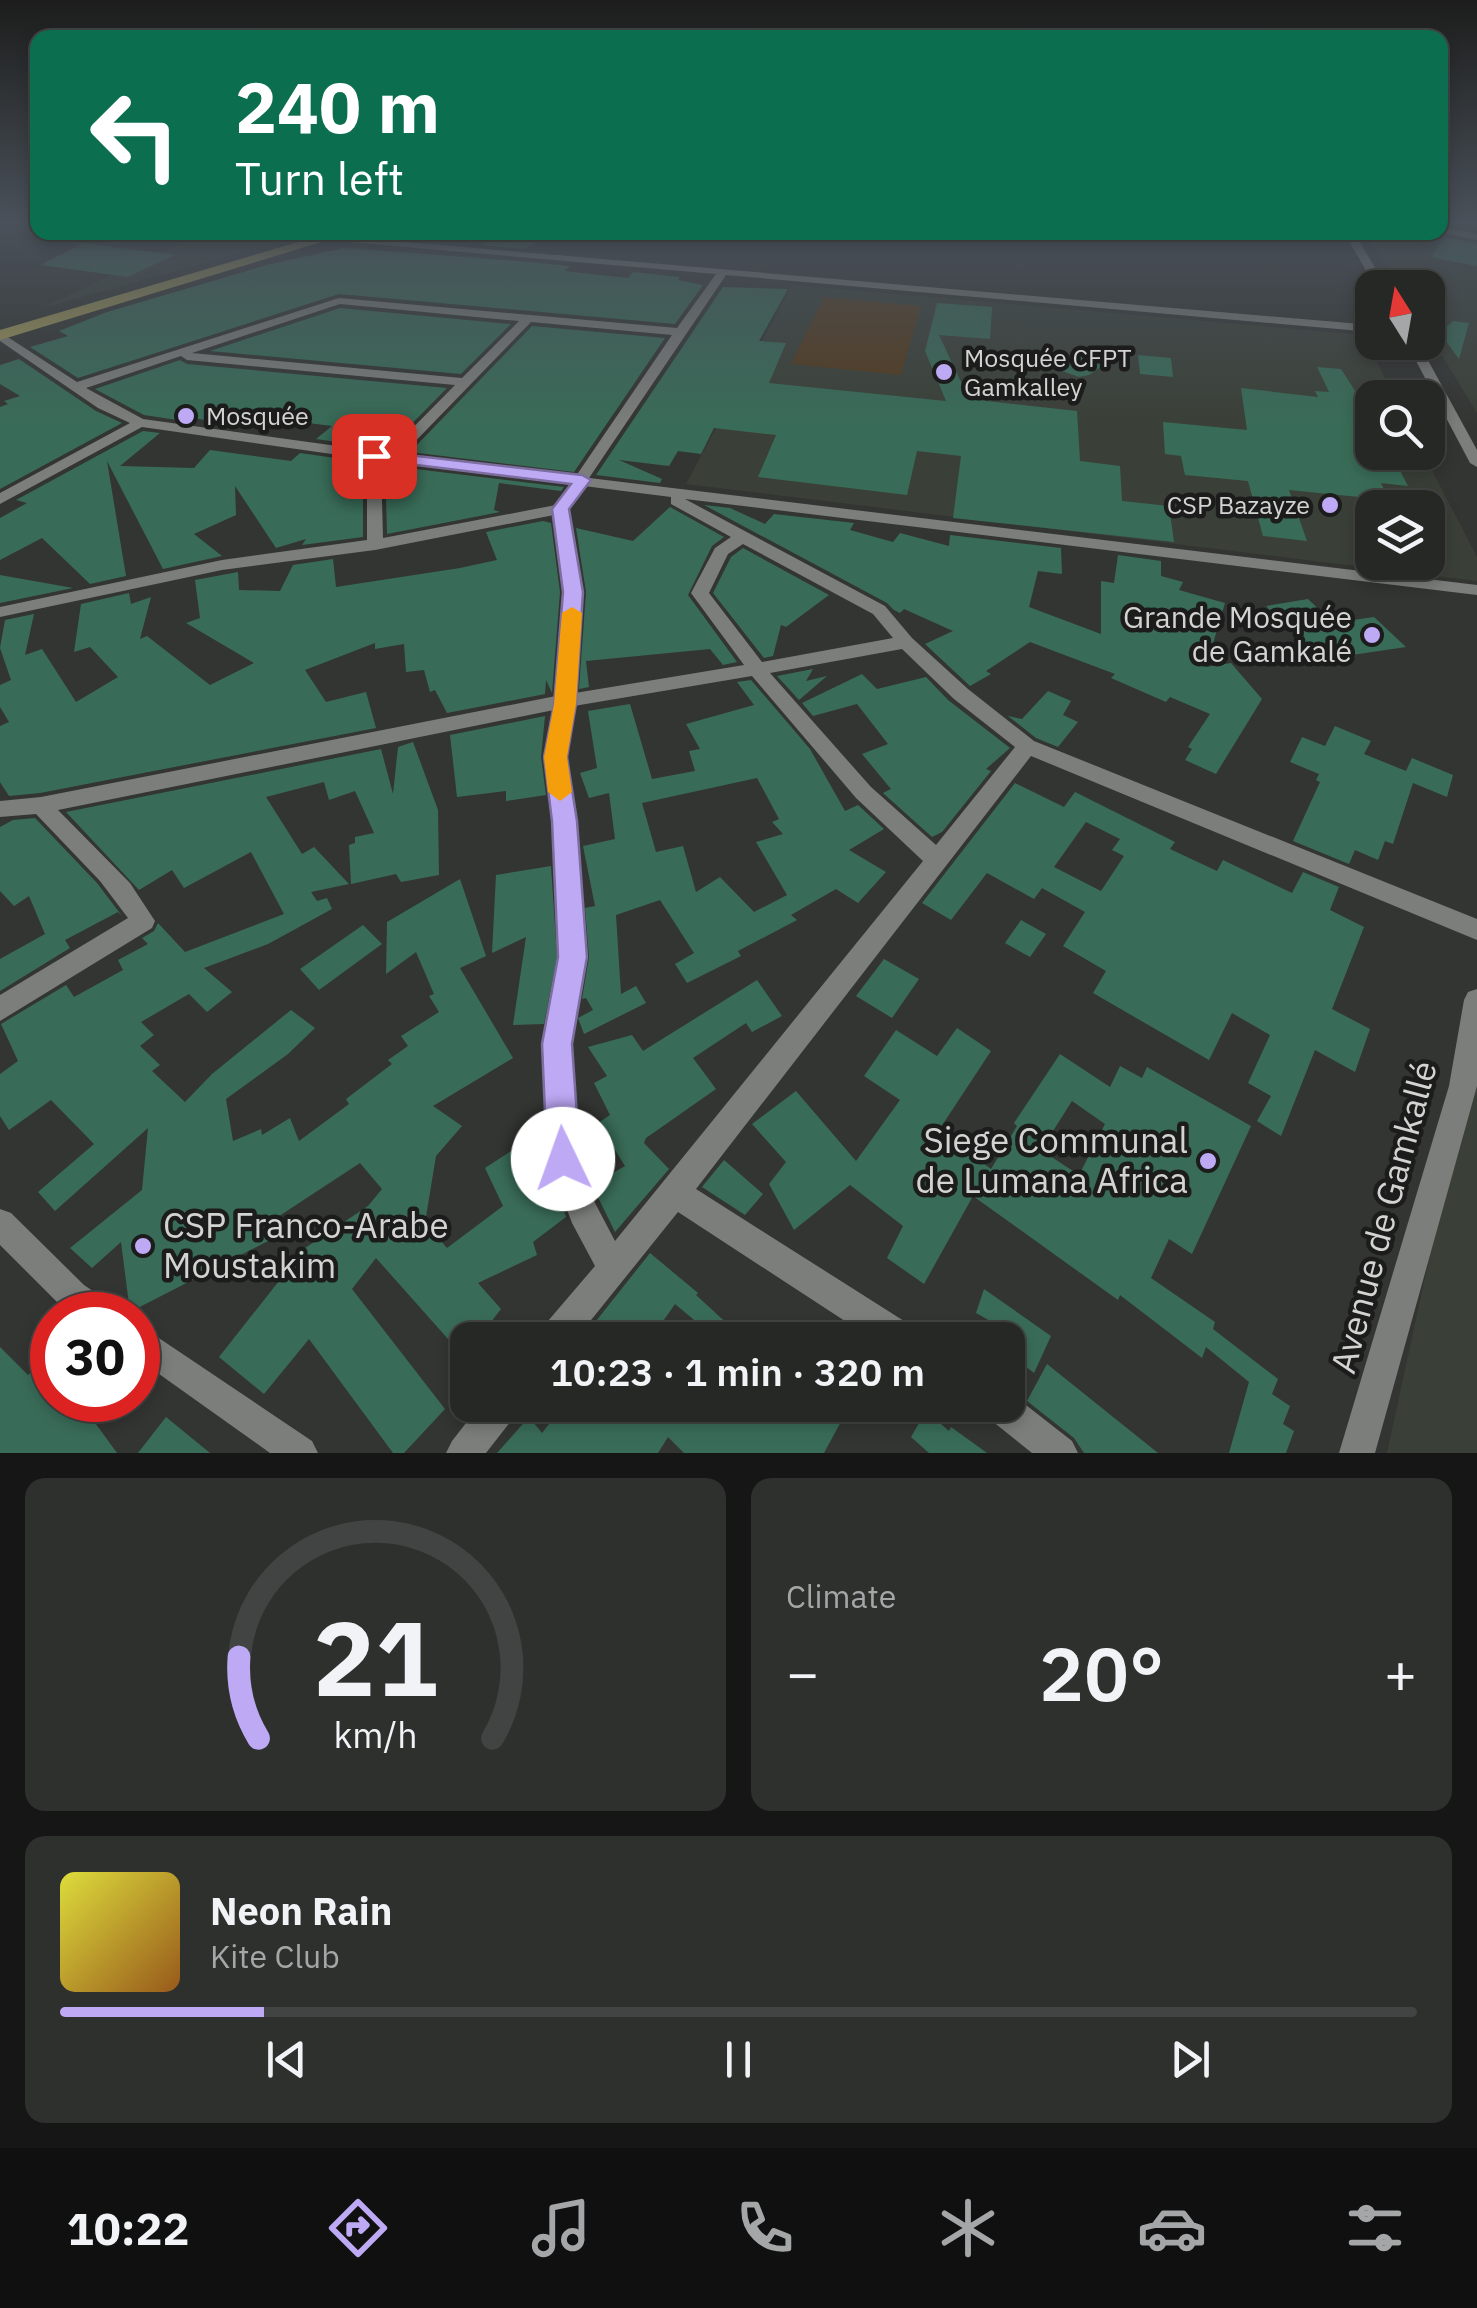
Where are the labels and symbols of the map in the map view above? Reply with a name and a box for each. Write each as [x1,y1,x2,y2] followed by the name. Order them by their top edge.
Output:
[1355,270,1445,360] north arrow
[964,341,1131,403] place label: Mosquée CFPT Gamkalley
[933,361,955,383] marker: Mosquée CFPT Gamkalley
[206,399,309,432] place label: Mosquée
[175,405,197,427] marker: Mosquée
[332,414,417,499] pin
[1167,488,1310,521] place label: CSP Bazayze
[1319,494,1341,516] marker: CSP Bazayze
[1123,597,1352,670] place label: Grande Mosquée de Gamkalé
[1361,624,1383,646] marker: Grande Mosquée de Gamkalé
[1319,1056,1447,1378] street label: Avenue de Gamkallé
[511,1107,615,1211] position arrow
[915,1117,1188,1203] place label: Siege Communal de Lumana Africa
[1197,1150,1219,1172] marker: Siege Communal de Lumana Africa
[163,1202,449,1288] place label: CSP Franco-Arabe Moustakim
[132,1235,154,1257] marker: CSP Franco-Arabe Moustakim
[30,1292,160,1422] speed limit sign: 30

